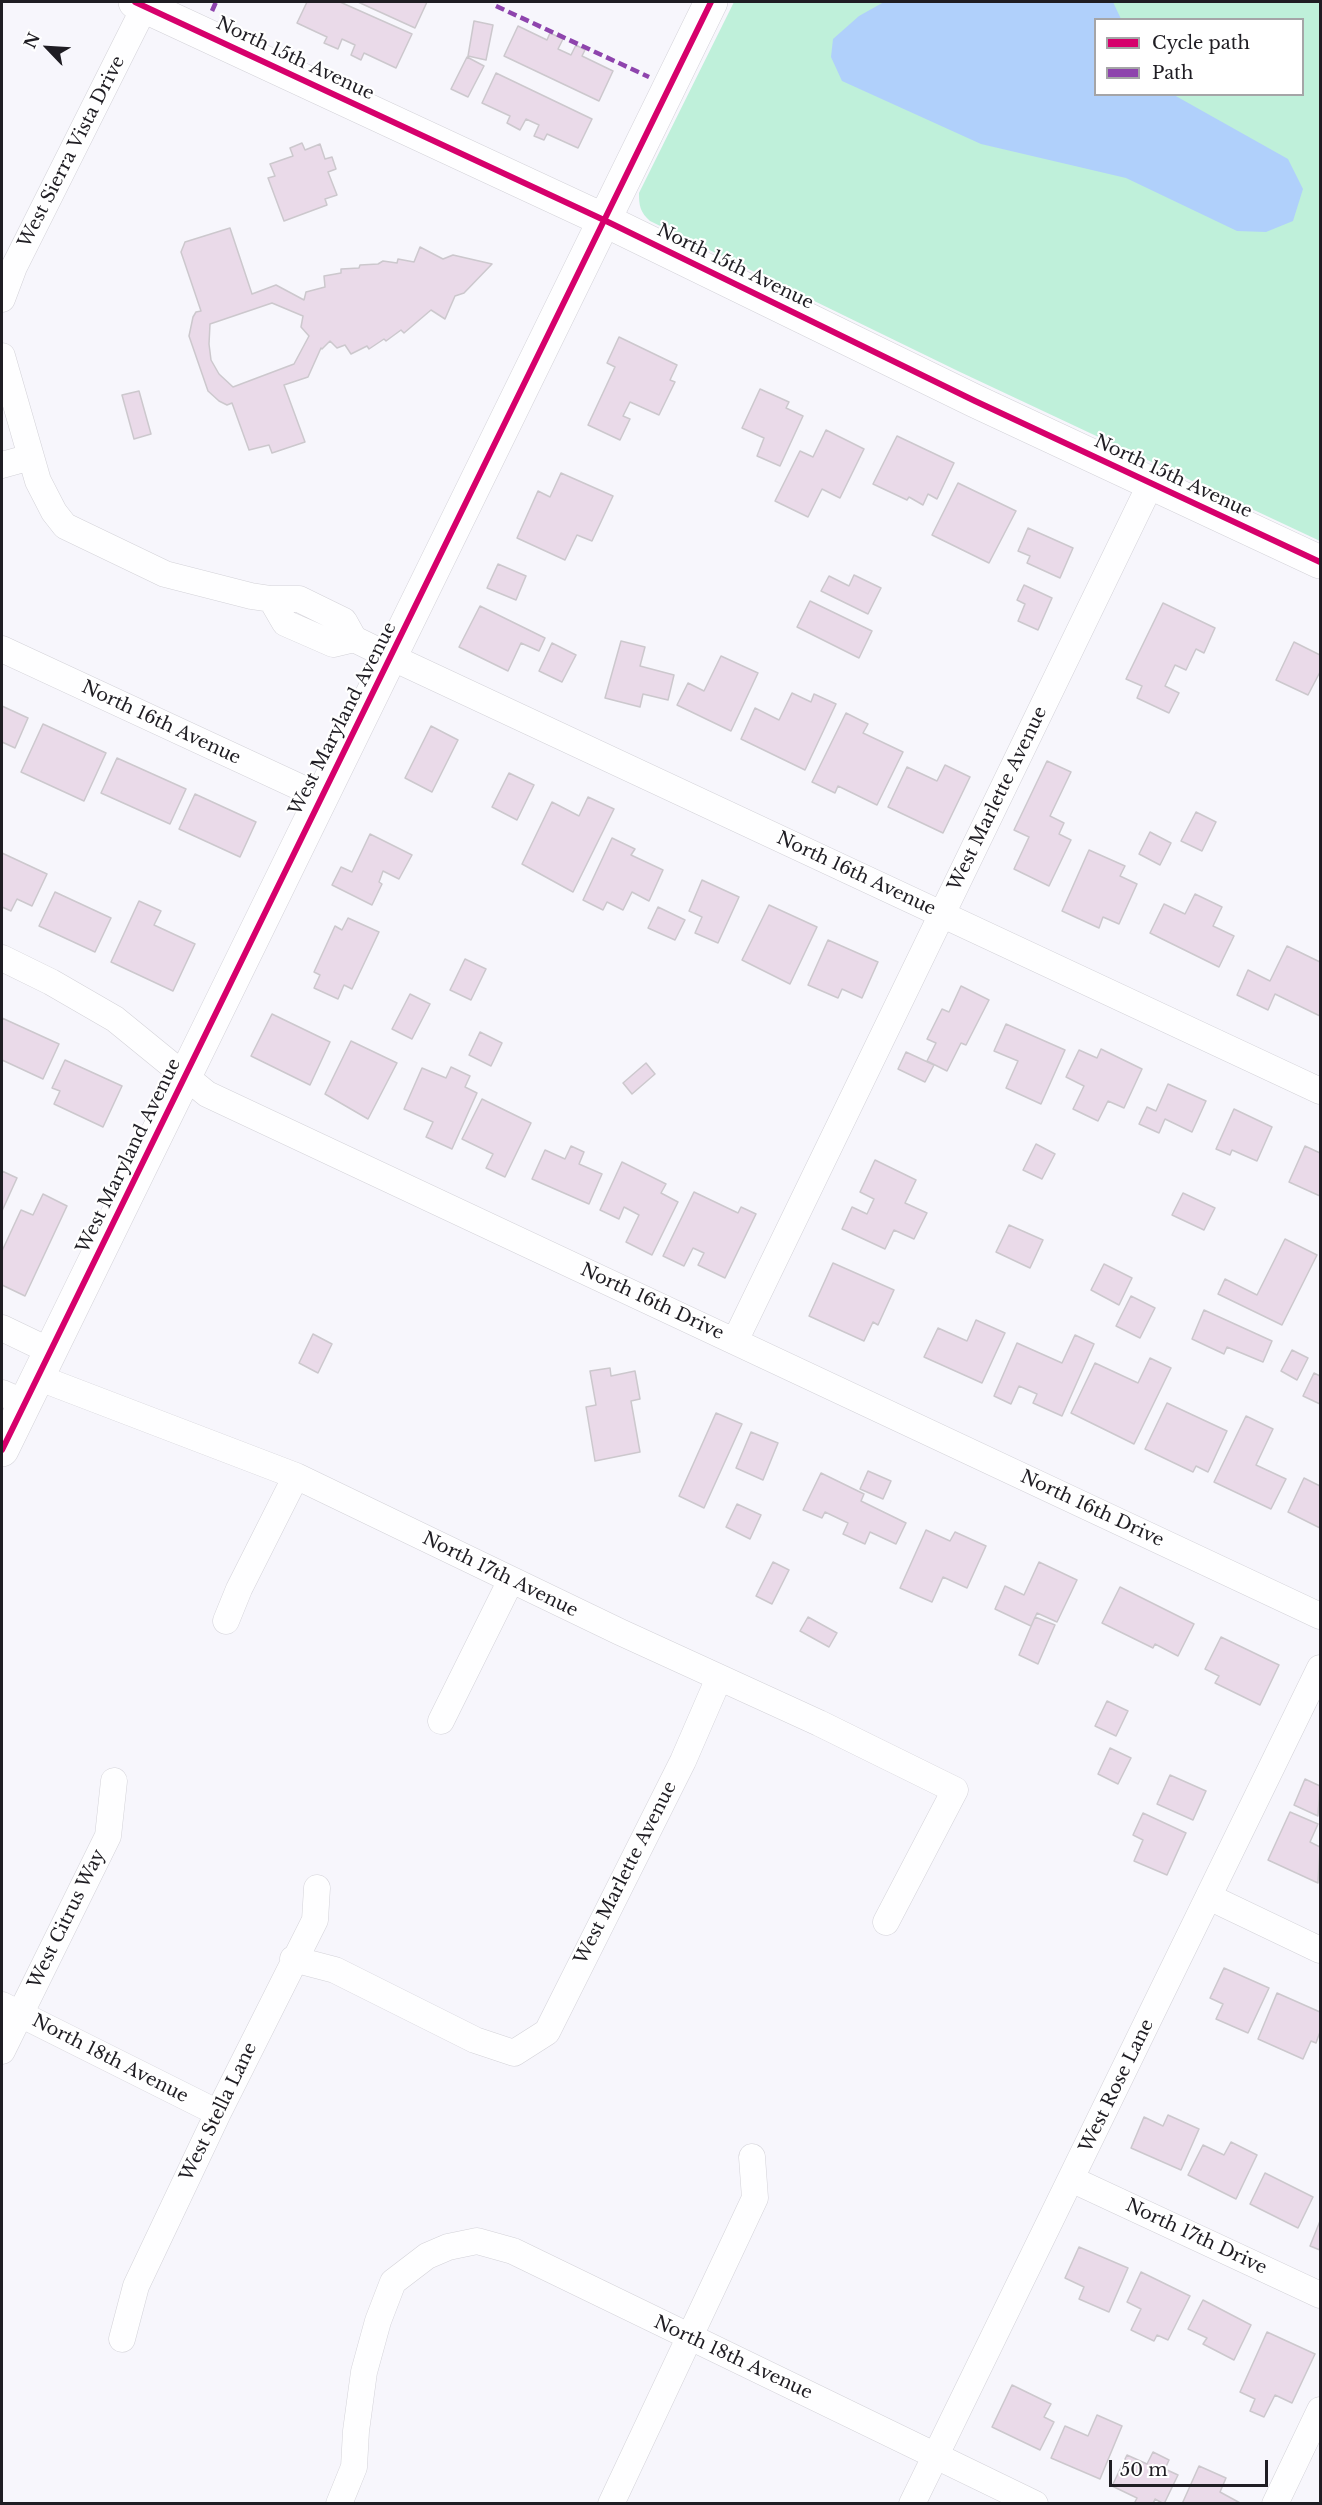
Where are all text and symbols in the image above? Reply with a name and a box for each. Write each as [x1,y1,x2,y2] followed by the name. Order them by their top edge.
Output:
[213,13,377,105] street label: North 15th Avenue
[18,18,78,78] north arrow
[1094,18,1304,96] legend
[19,29,44,51] text: N
[1152,32,1250,54] text: Cycle path
[14,53,130,251] street label: West Sierra Vista Drive
[1152,62,1193,84] text: Path
[653,220,817,314] street label: North 15th Avenue
[1091,431,1255,523] street label: North 15th Avenue
[285,619,401,819] street label: West Maryland Avenue
[78,677,244,769] street label: North 16th Avenue
[944,703,1052,895] street label: West Marlette Avenue
[773,828,939,920] street label: North 16th Avenue
[72,1055,186,1257] street label: West Maryland Avenue
[577,1259,727,1345] street label: North 16th Drive
[1017,1466,1167,1552] street label: North 16th Drive
[419,1528,581,1622] street label: North 17th Avenue
[570,1778,682,1968] street label: West Marlette Avenue
[24,1846,110,1992] street label: West Citrus Way
[28,2010,192,2108] street label: North 18th Avenue
[1075,2016,1159,2156] street label: West Rose Lane
[176,2039,262,2185] street label: West Stella Lane
[1122,2195,1270,2279] street label: North 17th Drive
[650,2312,816,2404] street label: North 18th Avenue
[1112,2448,1271,2486] scale bar
[1120,2459,1168,2481] text: 50 m

